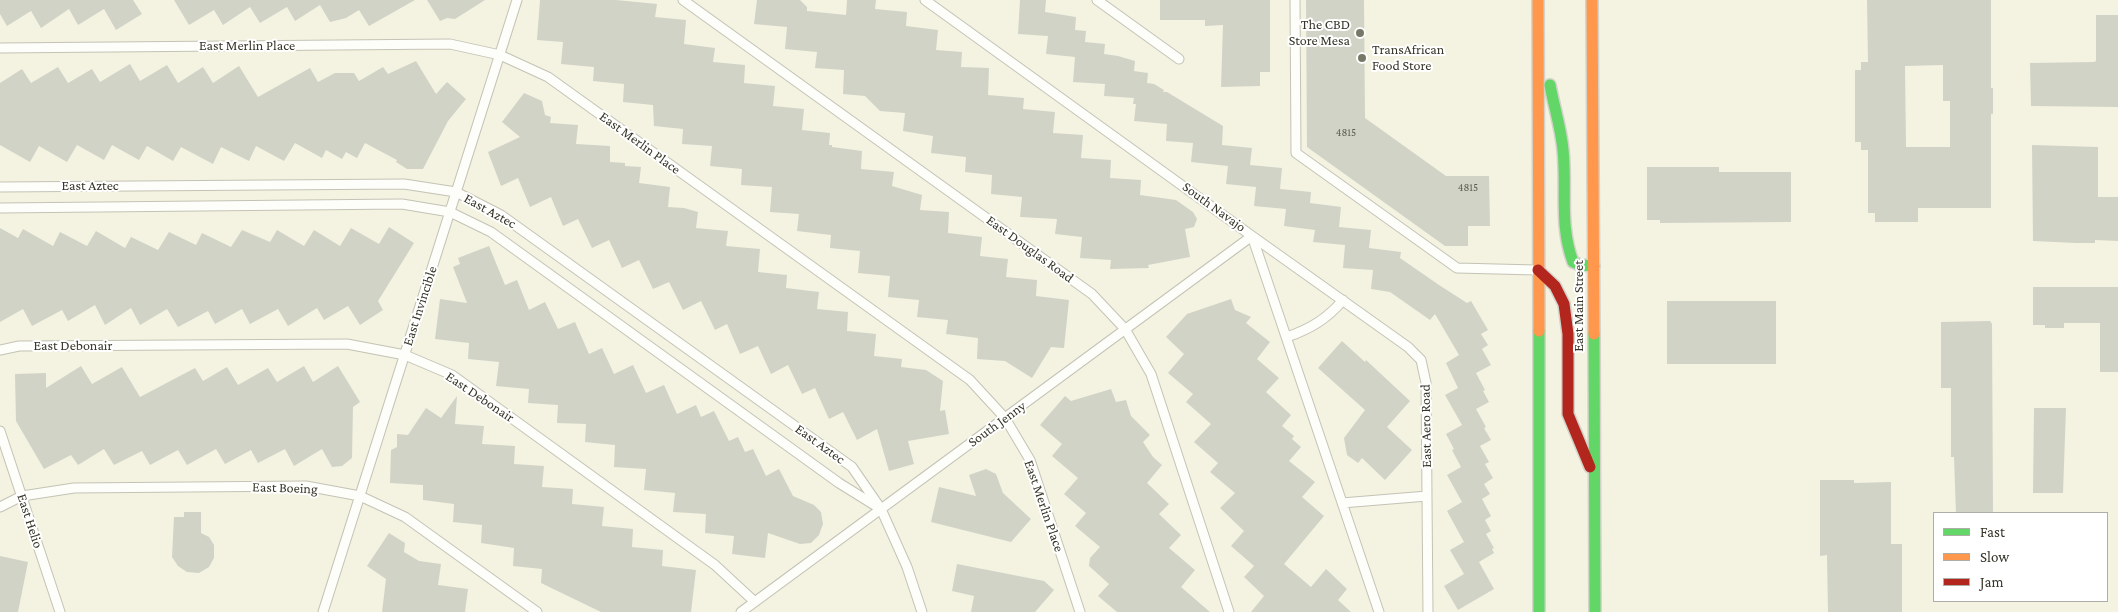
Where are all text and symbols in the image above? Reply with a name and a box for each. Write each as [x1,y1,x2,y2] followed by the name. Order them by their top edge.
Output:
[1289,17,1350,49] place label: The CBD Store Mesa
[1354,27,1366,39] marker: The CBD Store Mesa
[199,38,295,54] street label: East Merlin Place
[1372,42,1444,74] place label: TransAfrican Food Store
[1356,52,1368,64] marker: TransAfrican Food Store
[596,108,684,178] street label: East Merlin Place
[1336,126,1356,140] house number: 4815
[61,178,119,194] street label: East Aztec
[1179,178,1249,236] street label: South Navajo
[1458,181,1478,195] house number: 4815
[461,190,519,232] street label: East Aztec
[983,212,1077,286] street label: East Douglas Road
[1571,260,1587,352] street label: East Main Street
[399,264,441,348] street label: East Invincible
[33,338,113,354] street label: East Debonair
[443,368,517,426] street label: East Debonair
[1417,384,1435,468] street label: East Aero Road
[965,397,1029,451] street label: South Jenny
[792,420,848,468] street label: East Aztec
[1020,458,1068,554] street label: East Merlin Place
[252,478,318,498] street label: East Boeing
[13,492,47,550] street label: East Helio
[1933,512,2108,602] legend
[1980,524,2005,540] text: Fast
[1980,549,2009,565] text: Slow
[1980,574,2003,590] text: Jam

